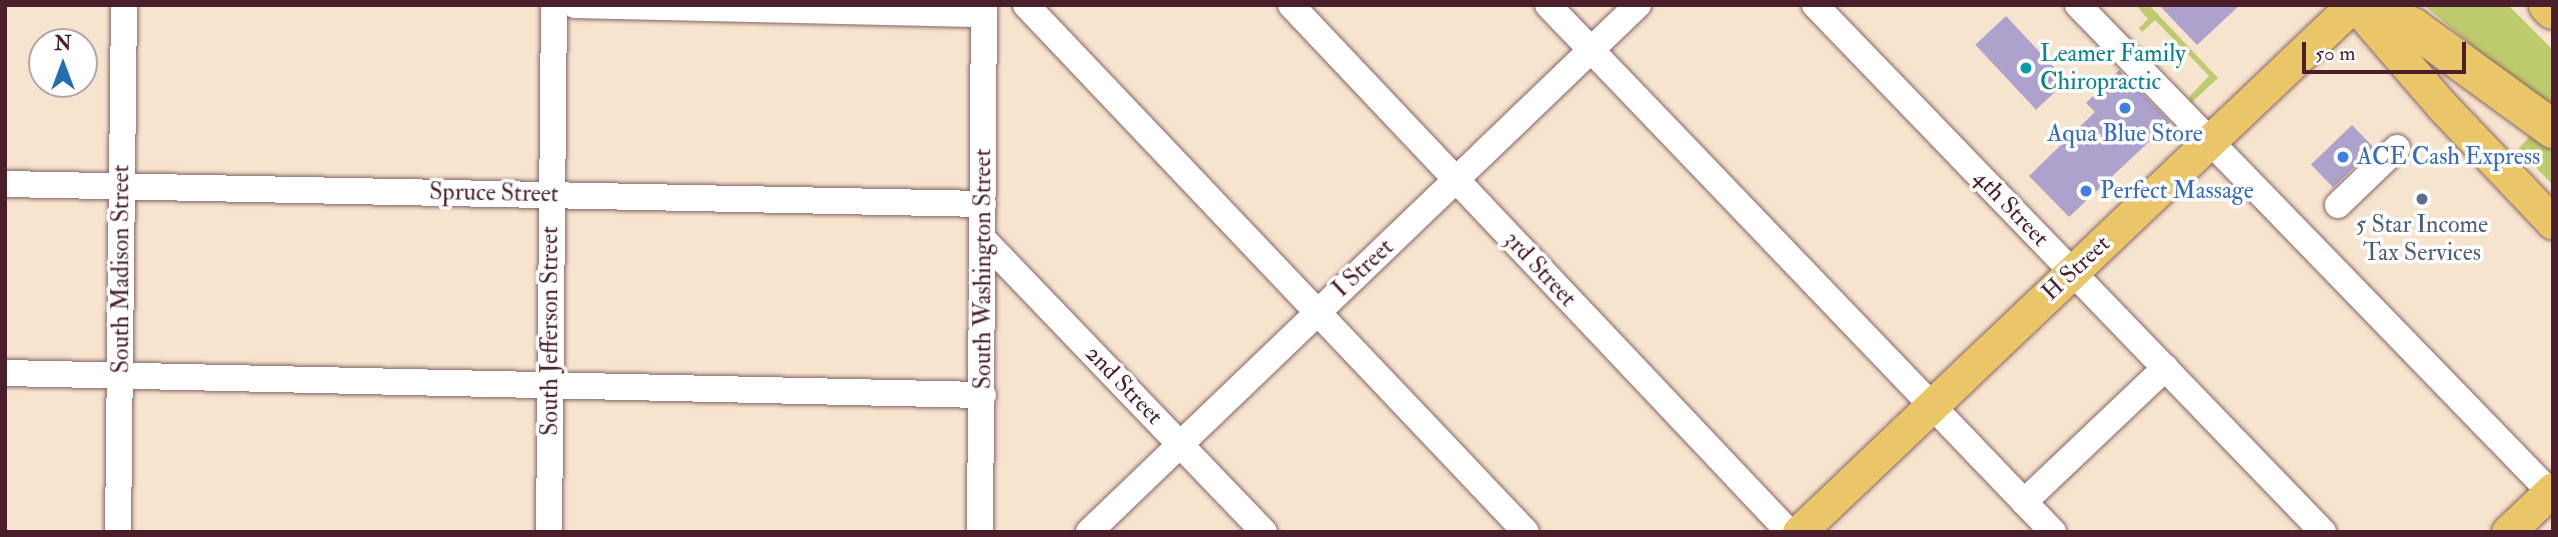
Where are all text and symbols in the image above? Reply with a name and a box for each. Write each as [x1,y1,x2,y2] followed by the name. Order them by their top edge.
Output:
[28,28,98,98] north arrow
[2306,28,2470,72] scale bar
[54,32,72,56] text: N
[2040,40,2186,96] place label: Leamer Family Chiropractic
[2315,40,2356,67] text: 50 m
[2018,60,2034,76] marker: Leamer Family Chiropractic
[2117,100,2133,116] marker: Aqua Blue Store
[2047,120,2203,148] place label: Aqua Blue Store
[2357,143,2540,171] place label: ACE Cash Express
[969,149,997,389] street label: South Washington Street
[2335,149,2351,165] marker: ACE Cash Express
[1967,163,2055,253] street label: 4th Street
[107,165,135,373] street label: South Madison Street
[429,177,559,209] street label: Spruce Street
[2100,177,2254,205] place label: Perfect Massage
[2078,183,2094,199] marker: Perfect Massage
[2414,191,2430,207] marker: 5 Star Income Tax Services
[2356,211,2488,267] place label: 5 Star Income Tax Services
[1498,225,1582,313] street label: 3rd Street
[536,226,564,436] street label: South Jefferson Street
[2036,229,2116,307] street label: H Street
[1327,233,1399,303] street label: I Street
[1079,339,1169,431] street label: 2nd Street

